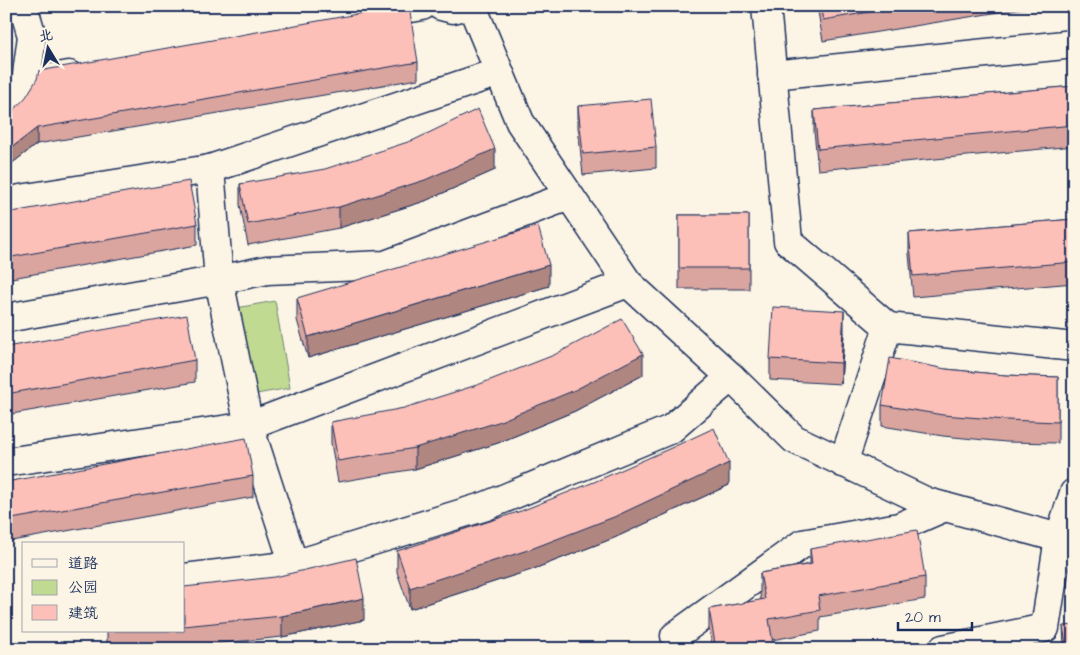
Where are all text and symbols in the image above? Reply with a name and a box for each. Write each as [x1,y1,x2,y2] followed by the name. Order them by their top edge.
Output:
[22,22,72,72] north arrow
[37,25,55,47] text: 北
[22,542,185,632] legend
[68,553,98,574] text: 道路
[68,577,98,598] text: 公园
[898,600,971,632] scale bar
[68,603,98,624] text: 建筑
[905,607,941,628] text: 20 m

